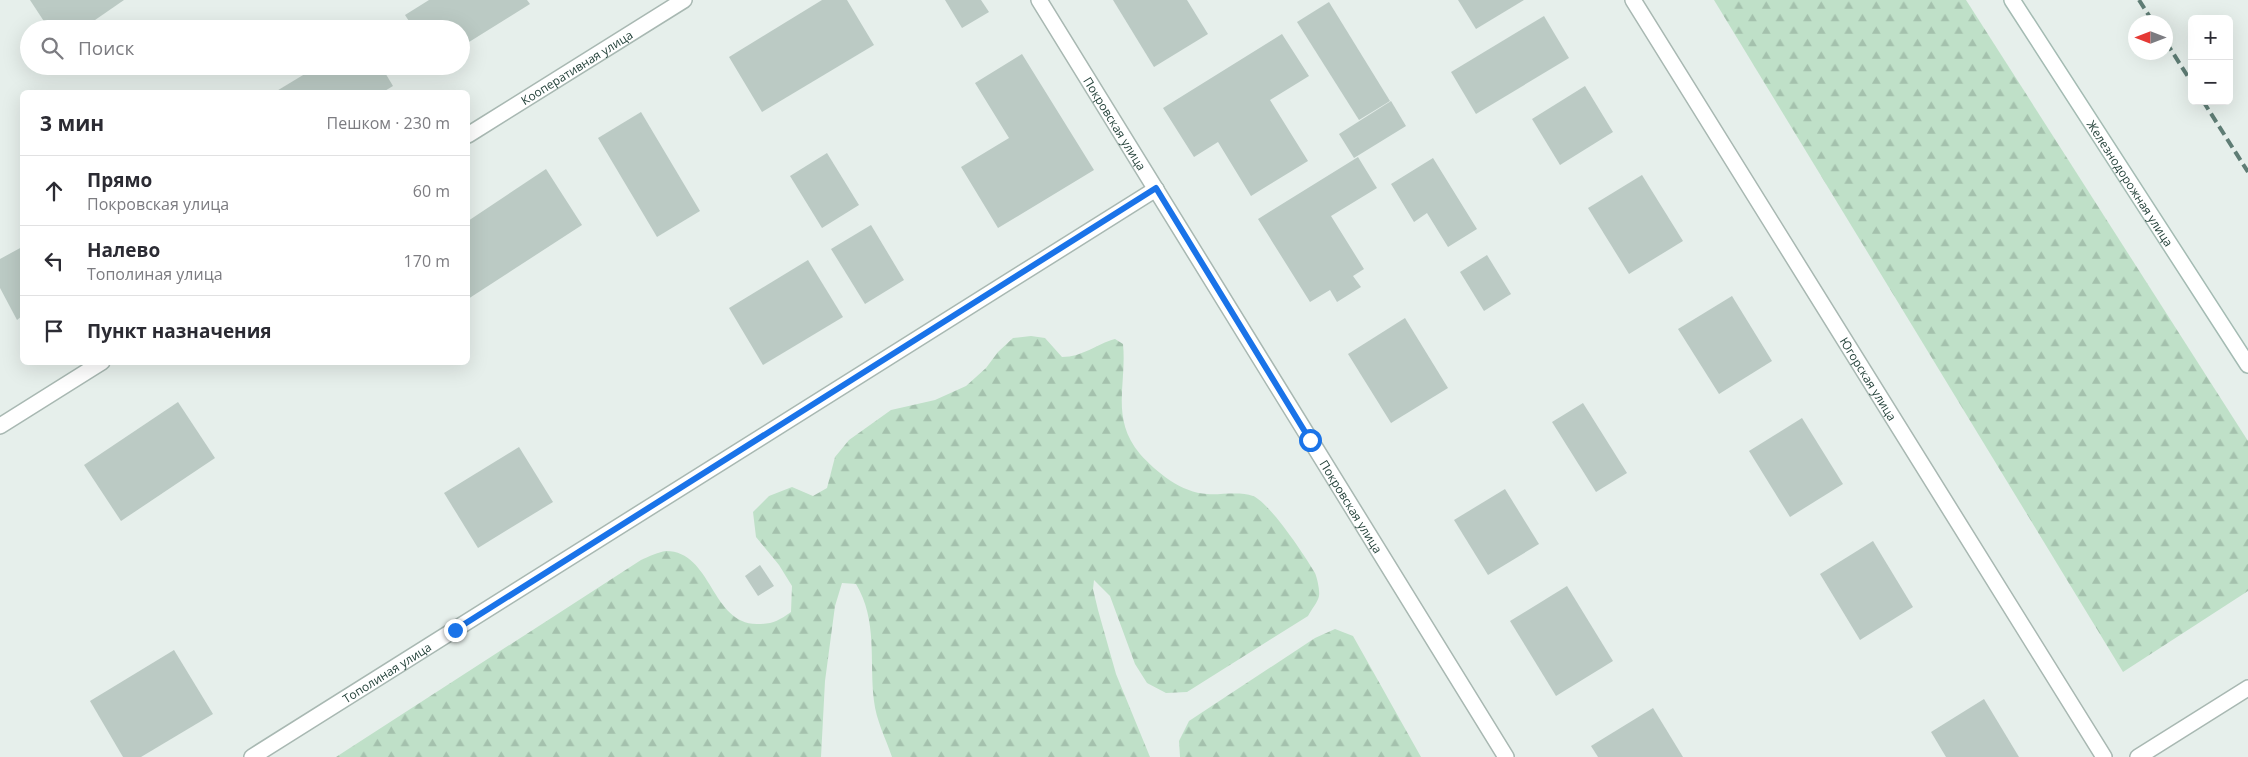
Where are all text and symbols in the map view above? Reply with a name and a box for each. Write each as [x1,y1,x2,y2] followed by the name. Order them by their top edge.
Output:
[2128,15,2173,60] north arrow
[2188,15,2233,105] map controls
[2188,15,2233,60] button: +
[20,20,470,75] search box
[517,26,636,109] street label: Кооперативная улица
[38,34,66,62] icon: search
[78,35,134,61] text: Поиск
[2188,60,2233,105] button: −
[1080,74,1150,173] street label: Покровская улица
[40,109,104,137] text: 3 мин
[327,112,450,134] text: Пешком · 230 m
[2083,117,2178,250] street label: Железнодорожная улица
[87,167,152,193] text: Прямо
[40,177,68,205] icon: ahead
[413,180,450,202] text: 60 m
[87,193,229,215] text: Покровская улица
[87,237,160,263] text: Налево
[40,247,68,275] icon: left
[404,250,450,272] text: 170 m
[87,263,223,285] text: Тополиная улица
[40,317,68,345] icon: arrive
[87,318,272,344] text: Пункт назначения
[1836,334,1901,424] street label: Югорская улица
[1299,429,1322,452] route start
[1316,457,1387,556] street label: Покровская улица
[444,619,467,642] route end
[339,638,434,707] street label: Тополиная улица

